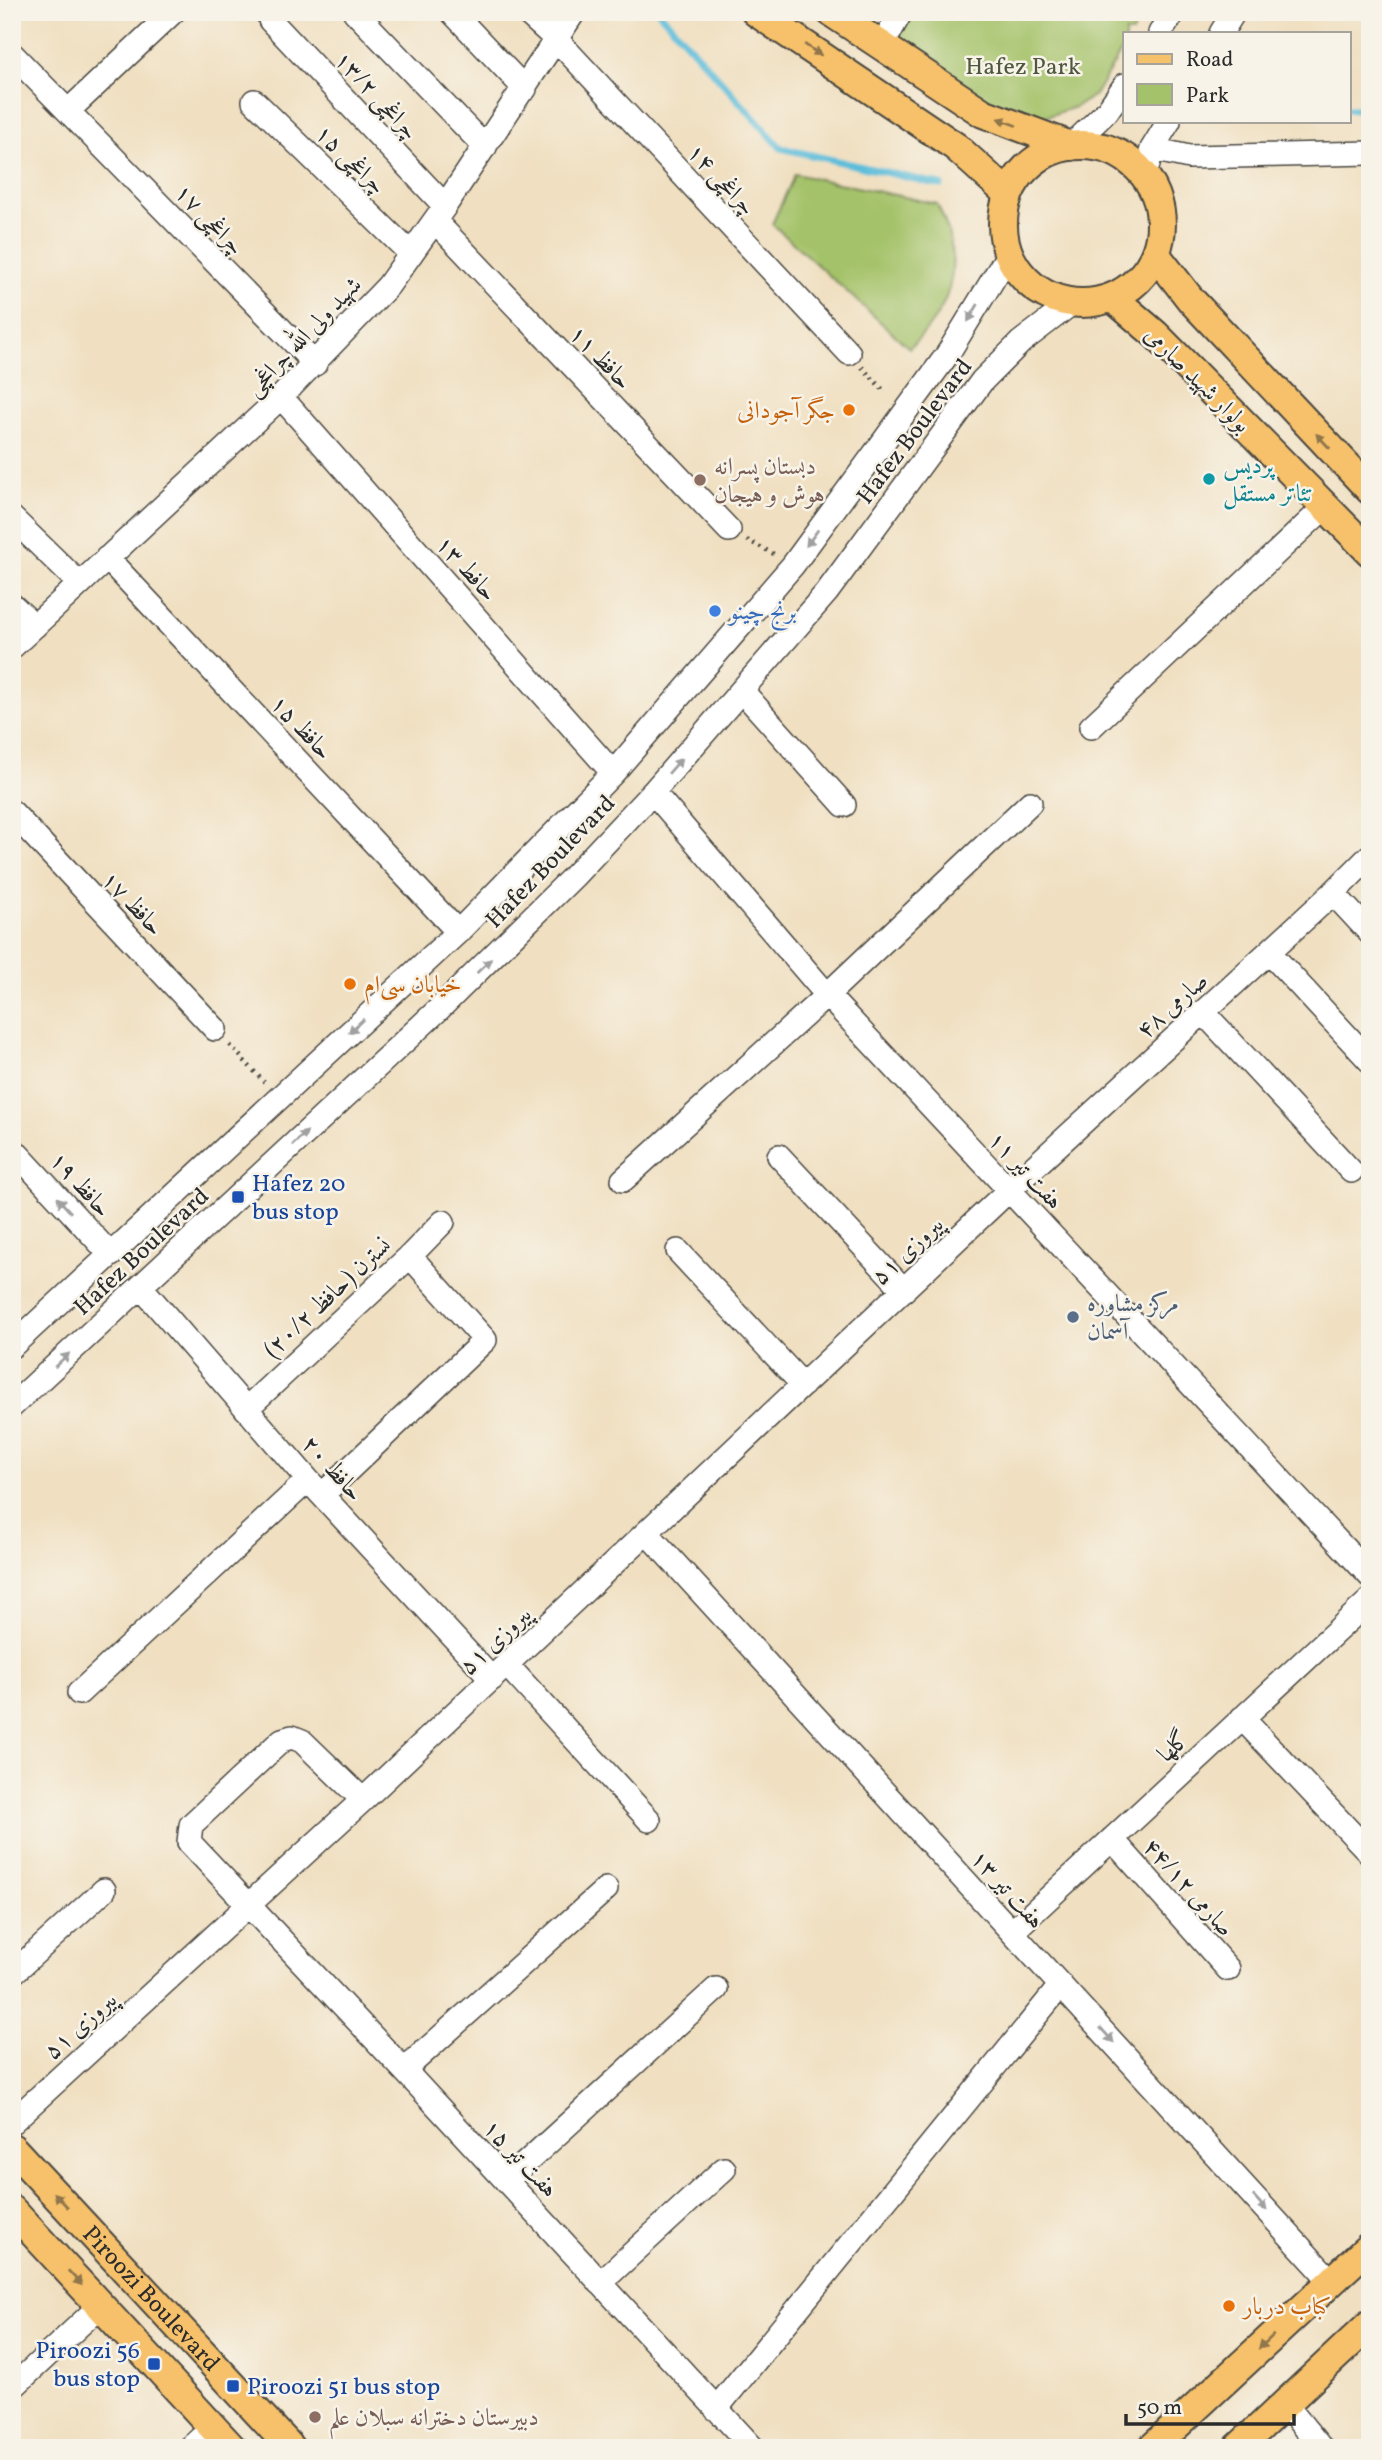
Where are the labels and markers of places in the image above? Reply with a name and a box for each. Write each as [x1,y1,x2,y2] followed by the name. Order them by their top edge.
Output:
[737,395,835,429] place label: جگر آجودانی
[841,402,857,418] marker: جگر آجودانی
[1223,450,1313,512] place label: پردیس تئاتر مستقل
[714,451,825,513] place label: دبستان پسرانه هوش و هیجان
[1201,471,1217,487] marker: پردیس تئاتر مستقل
[692,472,708,488] marker: دبستان پسرانه هوش و هیجان
[727,596,796,631] place label: برنج چینو
[707,603,723,619] marker: برنج چینو
[364,969,462,1005] place label: خیابان سی‌ام
[342,976,358,992] marker: خیابان سی‌ام
[252,1168,346,1230] place label: Hafez 20 bus stop
[230,1189,246,1205] marker: Hafez 20 bus stop
[1087,1288,1179,1350] place label: مرکز مشاوره آسمان
[1065,1309,1081,1325] marker: مرکز مشاوره آسمان
[1241,2291,1331,2325] place label: کباب دربار
[1221,2298,1237,2314] marker: کباب دربار
[36,2335,140,2397] place label: Piroozi 56 bus stop
[146,2356,162,2372] marker: Piroozi 56 bus stop
[247,2371,440,2405] place label: Piroozi 51 bus stop
[225,2378,241,2394] marker: Piroozi 51 bus stop
[329,2402,539,2441] place label: دبیرستان دخترانه سبلان علم
[307,2409,323,2425] marker: دبیرستان دخترانه سبلان علم

